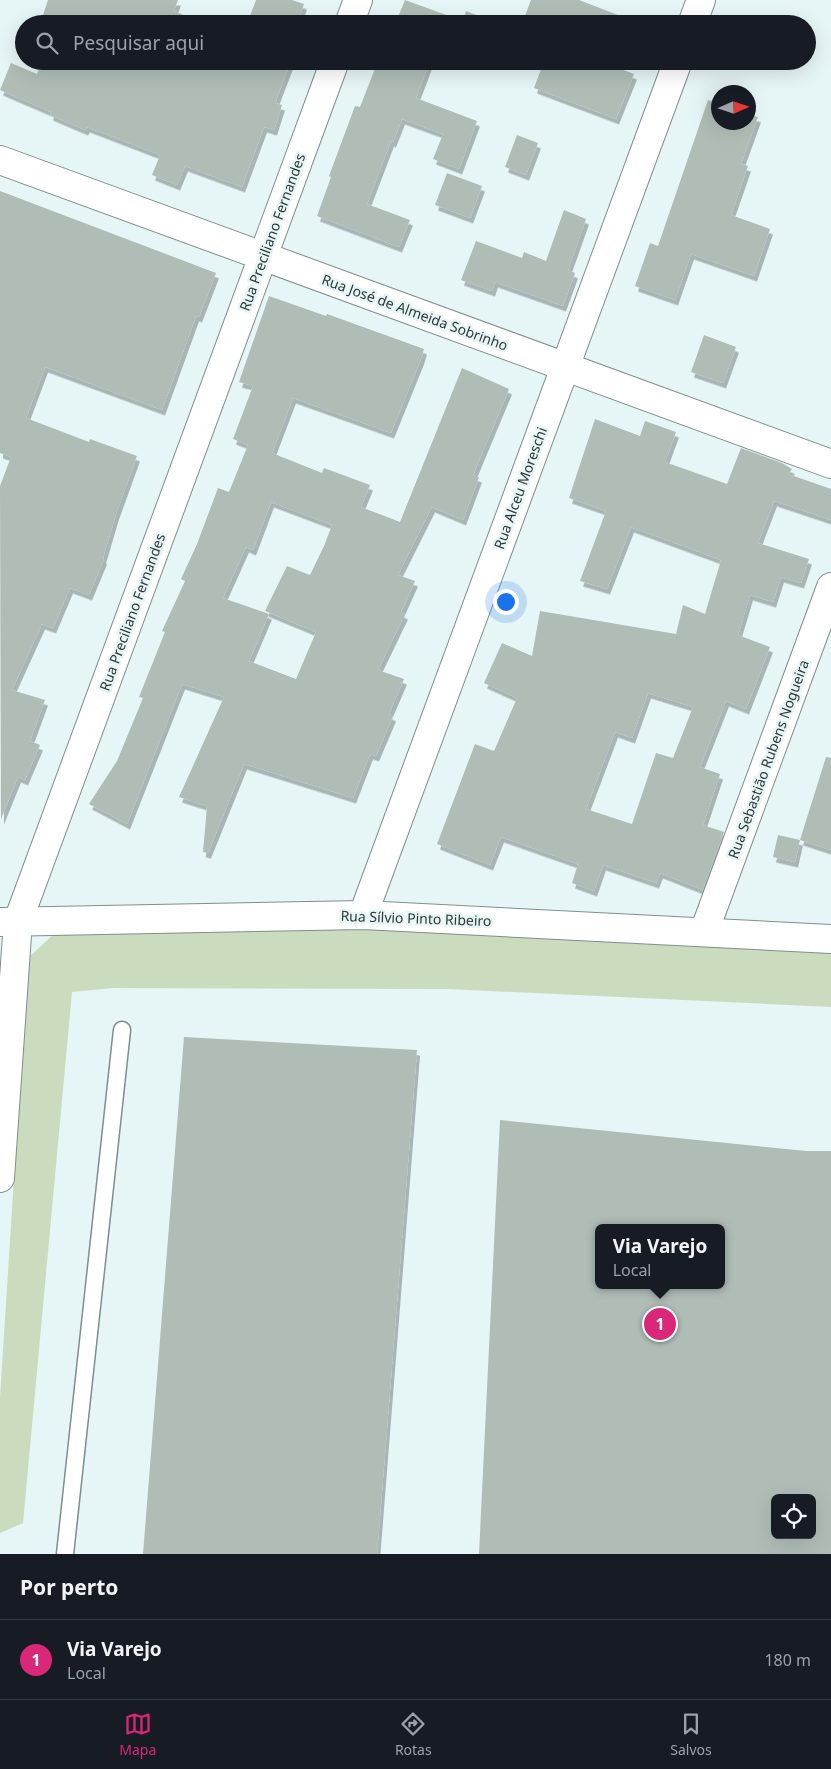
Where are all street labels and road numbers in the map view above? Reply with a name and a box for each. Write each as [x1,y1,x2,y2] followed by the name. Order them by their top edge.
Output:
[235,150,309,313] street label: Rua Preciliano Fernandes
[319,269,511,355] street label: Rua José de Almeida Sobrinho
[489,424,551,552] street label: Rua Alceu Moreschi
[95,530,169,693] street label: Rua Preciliano Fernandes
[723,657,813,861] street label: Rua Sebastião Rubens Nogueira
[340,906,492,930] street label: Rua Sílvio Pinto Ribeiro

